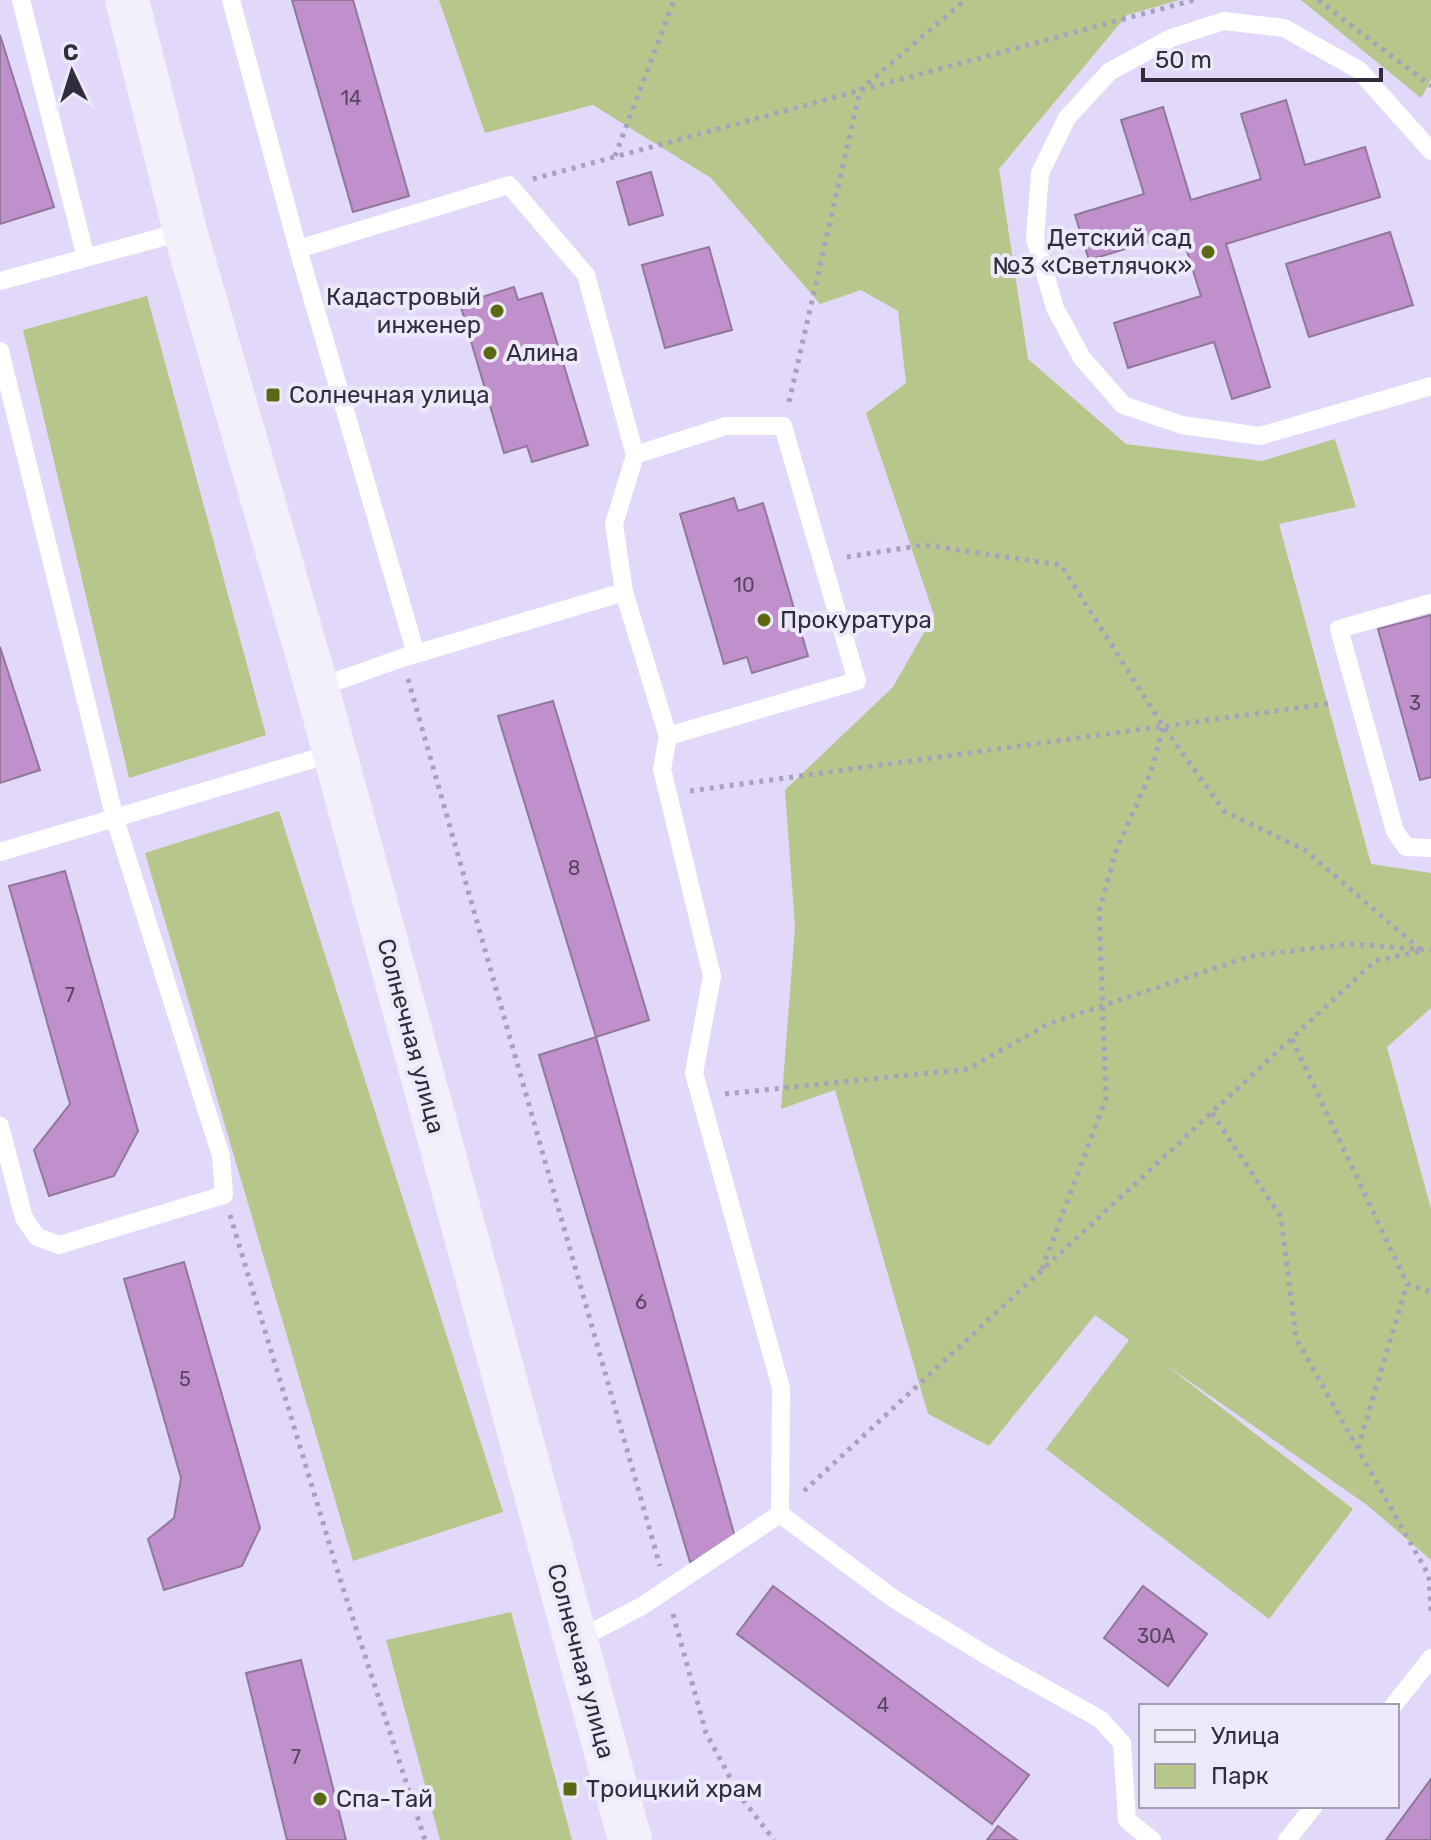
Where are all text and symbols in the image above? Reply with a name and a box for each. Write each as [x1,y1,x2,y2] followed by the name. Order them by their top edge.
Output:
[32,32,112,112] north arrow
[1143,32,1381,82] scale bar
[62,39,79,67] text: С
[1155,46,1212,74] text: 50 m
[341,86,361,110] house number: 14
[993,224,1192,280] place label: Детский сад №3 «Светлячок»
[1199,243,1217,261] marker: Детский сад №3 «Светлячок»
[326,283,481,339] place label: Кадастровый инженер
[488,302,506,320] marker: Кадастровый инженер
[506,339,578,367] place label: Алина
[481,344,499,362] marker: Алина
[289,381,490,409] place label: Солнечная улица
[264,386,282,404] marker: Солнечная улица
[733,573,755,597] house number: 10
[780,606,932,634] place label: Прокуратура
[755,611,773,629] marker: Прокуратура
[1409,691,1421,715] house number: 3
[568,856,580,880] house number: 8
[372,936,450,1136] street label: Солнечная улица
[65,983,75,1007] house number: 7
[635,1290,647,1314] house number: 6
[179,1367,191,1391] house number: 5
[542,1561,620,1761] street label: Солнечная улица
[1137,1624,1175,1648] house number: 30А
[877,1693,889,1717] house number: 4
[1139,1704,1399,1808] legend
[1211,1722,1280,1750] text: Улица
[291,1745,301,1769] house number: 7
[1211,1762,1269,1790] text: Парк
[586,1775,762,1803] place label: Троицкий храм
[561,1780,579,1798] marker: Троицкий храм
[336,1785,433,1813] place label: Спа-Тай
[311,1790,329,1808] marker: Спа-Тай

